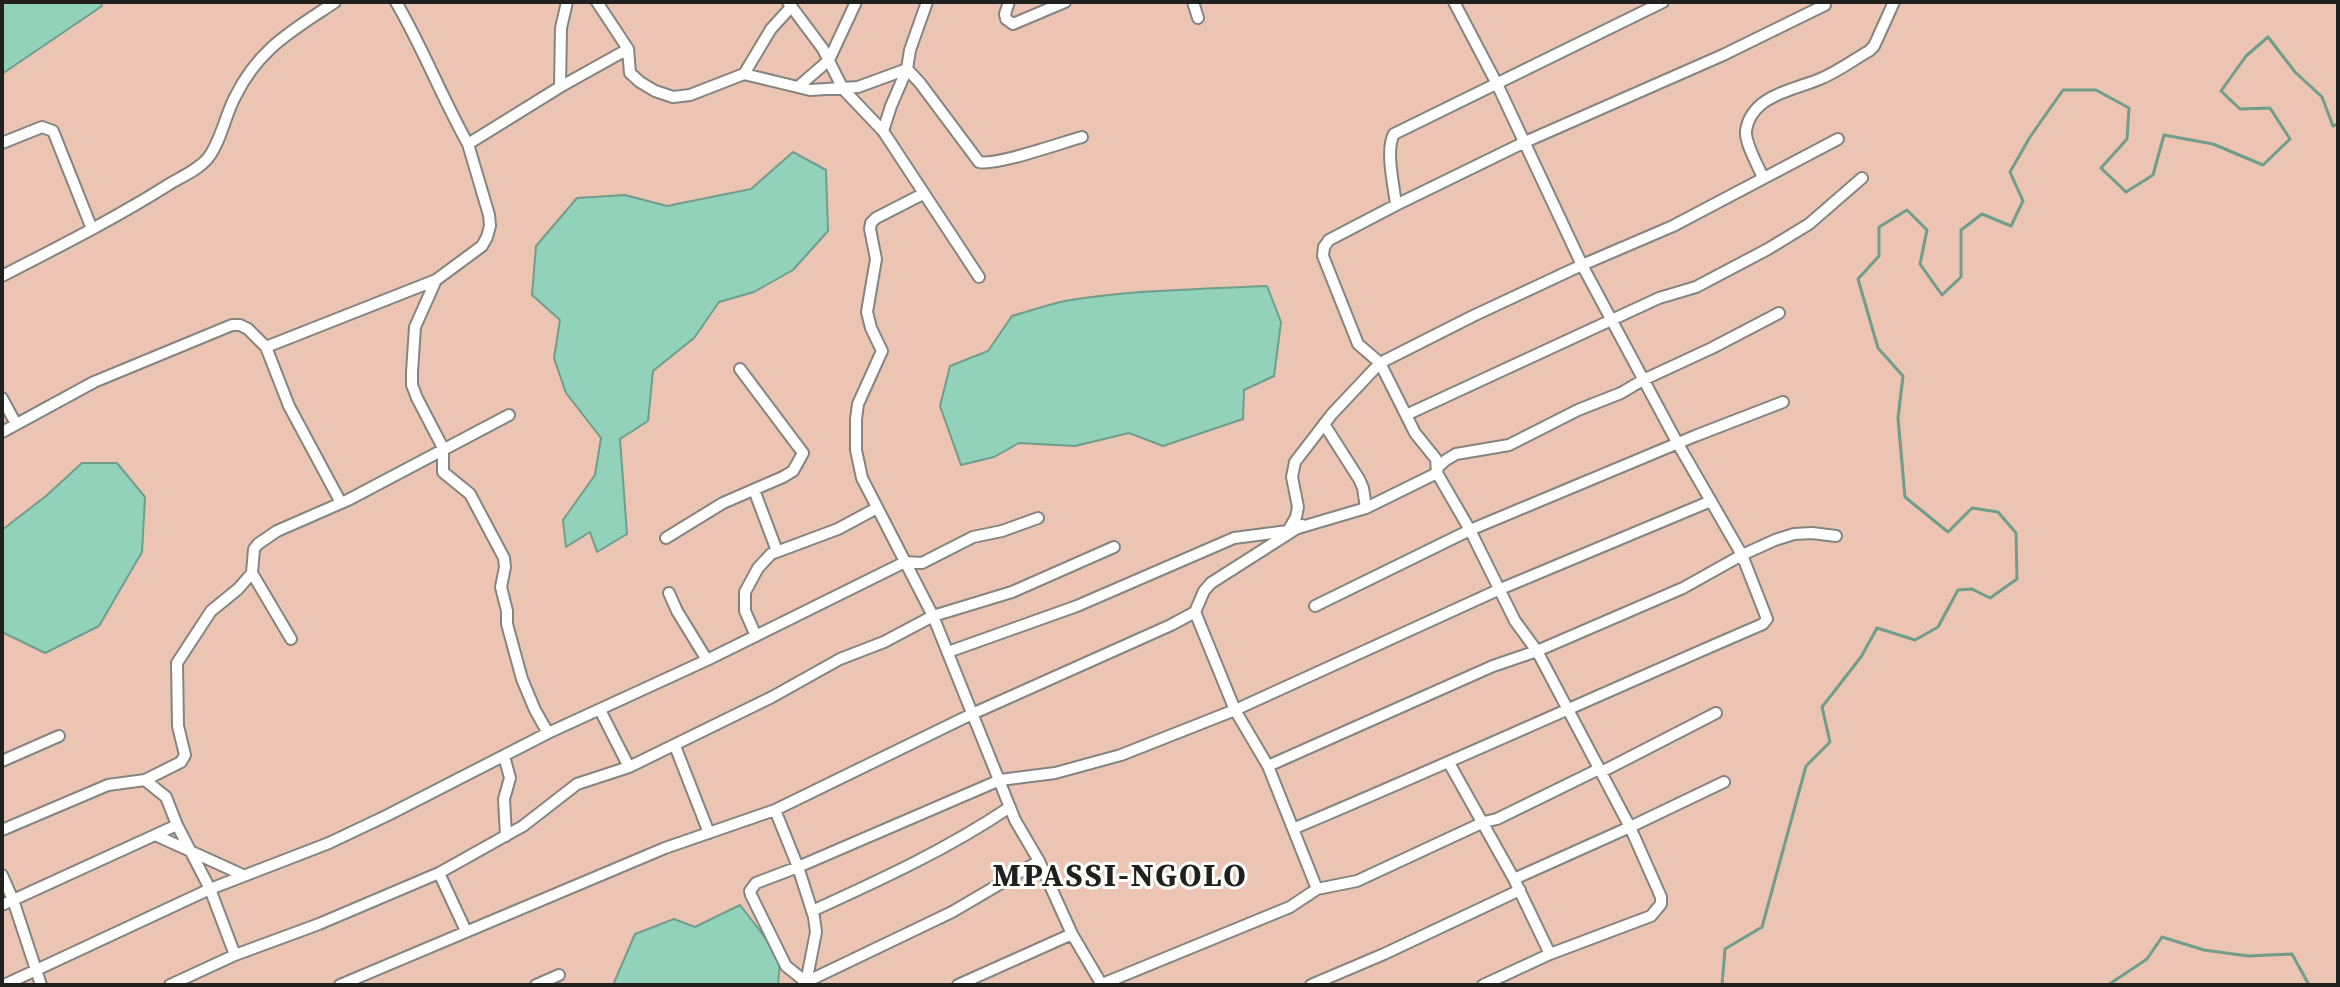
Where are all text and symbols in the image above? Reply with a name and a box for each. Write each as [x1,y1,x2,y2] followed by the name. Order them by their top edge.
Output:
[992,859,1248,897] district label: MPASSI-NGOLO

